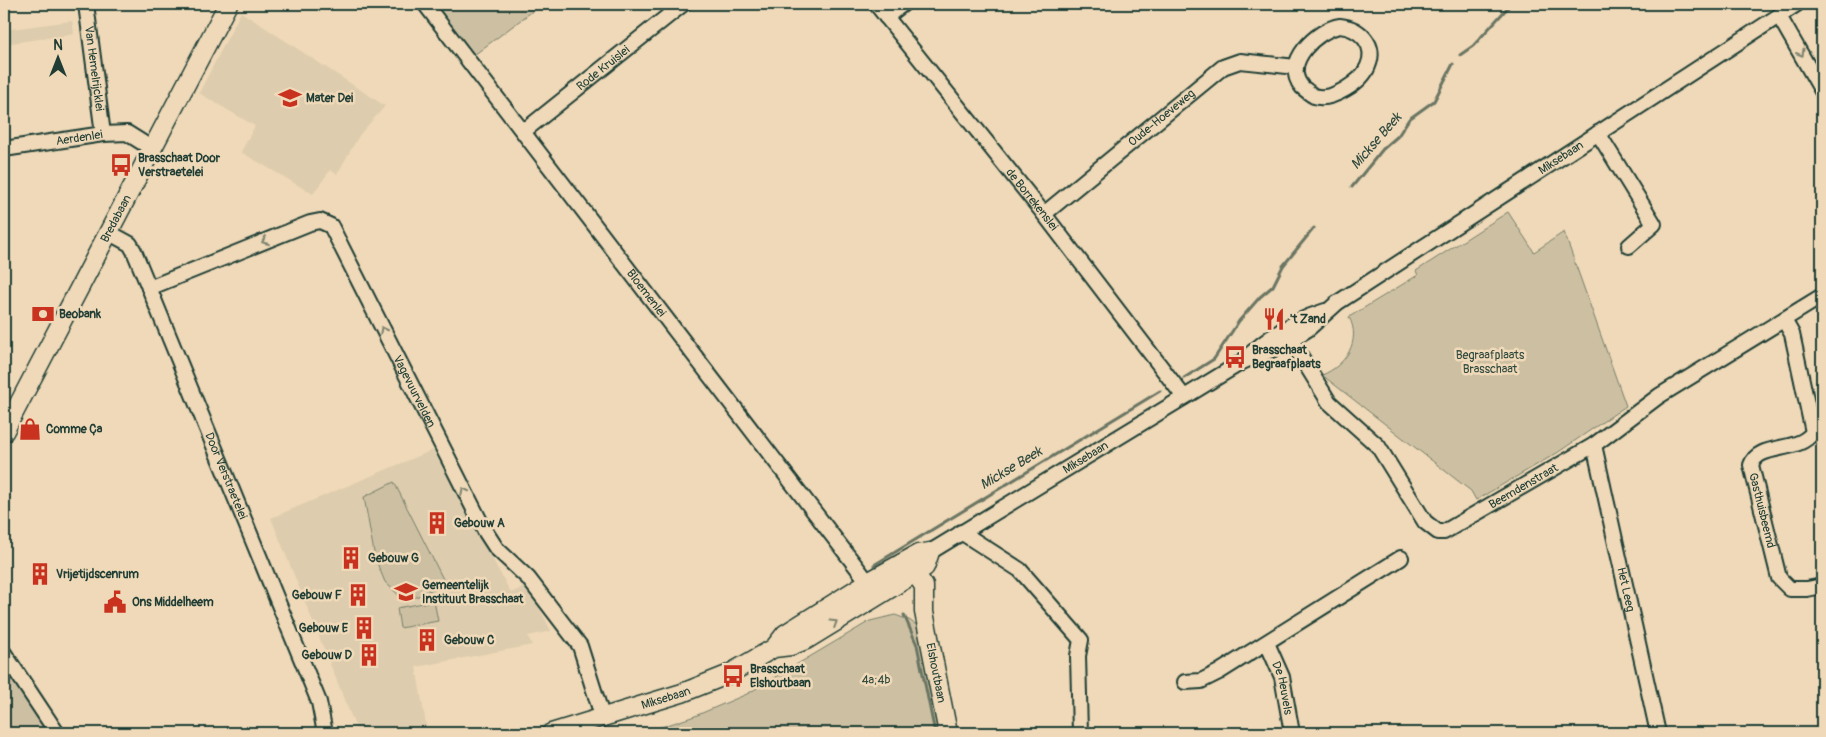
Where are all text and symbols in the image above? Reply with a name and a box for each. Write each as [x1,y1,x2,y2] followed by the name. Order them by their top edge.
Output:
[81,25,107,112] street label: Van Hemelrijcklei
[32,32,82,82] north arrow
[53,37,63,54] text: N
[573,42,633,94] street label: Rode Kruislei
[1794,48,1804,57] one-way arrow
[277,85,303,111] school or university icon: Mater Dei
[1125,86,1198,149] street label: Oude-Hoeveweg
[306,91,353,106] place label: Mater Dei
[1347,108,1406,173] water label: Mickse Beek
[55,127,104,149] street label: Aerdenlei
[1536,137,1586,178] street label: Miksebaan
[138,151,221,180] place label: Brasschaat Door Verstraetelei
[108,152,134,178] bus stop icon: Brasschaat Door Verstraetelei
[1003,165,1061,234] street label: de Borrekenslei
[97,192,134,245] street label: Bredabaan
[261,235,270,245] one-way arrow
[623,266,669,320] street label: Bloemenlei
[30,301,56,327] bank icon: Beobank
[1261,306,1287,332] restaurant icon: 't Zand
[59,307,102,322] place label: Beobank
[1290,312,1326,327] place label: 't Zand
[379,326,389,335] one-way arrow
[1252,343,1321,372] place label: Brasschaat Begraafplaats
[1222,344,1248,370] bus stop icon: Brasschaat Begraafplaats
[1456,348,1525,377] park label: Begraafplaats Brasschaat
[390,352,439,430] street label: Vagevuurvelden
[17,416,43,442] shop icon: Comme Ça
[46,422,103,437] place label: Comme Ça
[202,430,251,521] street label: Door Verstraetelei
[1060,438,1111,477] street label: Miksebaan
[977,442,1046,493] water label: Mickse Beek
[1486,460,1561,512] street label: Beemdenstraat
[1746,471,1779,550] street label: Gasthuisbeemd
[460,487,470,496] one-way arrow
[424,510,450,536] building icon: Gebouw A
[454,516,505,531] place label: Gebouw A
[338,545,364,571] building icon: Gebouw G
[368,551,419,566] place label: Gebouw G
[27,561,53,587] building icon: Vrijetijdscenrum
[1614,566,1638,613] street label: Het Leeg
[56,567,139,582] place label: Vrijetijdscenrum
[422,578,525,607] place label: Gemeentelijk Instituut Brasschaat
[393,579,419,605] school or university icon: Gemeentelijk Instituut Brasschaat
[345,582,371,608] building icon: Gebouw F
[292,588,342,603] place label: Gebouw F
[102,589,128,615] public building icon: Ons Middelheem
[132,595,214,610] place label: Ons Middelheem
[351,615,377,641] building icon: Gebouw E
[828,620,837,630] one-way arrow
[299,621,349,636] place label: Gebouw E
[414,627,440,653] building icon: Gebouw C
[444,633,495,648] place label: Gebouw C
[923,641,949,704] street label: Elshoutbaan
[356,642,382,668] building icon: Gebouw D
[302,648,352,663] place label: Gebouw D
[1268,659,1296,717] street label: De Heuvels
[750,662,811,691] place label: Brasschaat Elshoutbaan
[720,663,746,689] bus stop icon: Brasschaat Elshoutbaan
[862,673,890,688] park label: 4a;4b
[639,683,693,713] street label: Miksebaan

